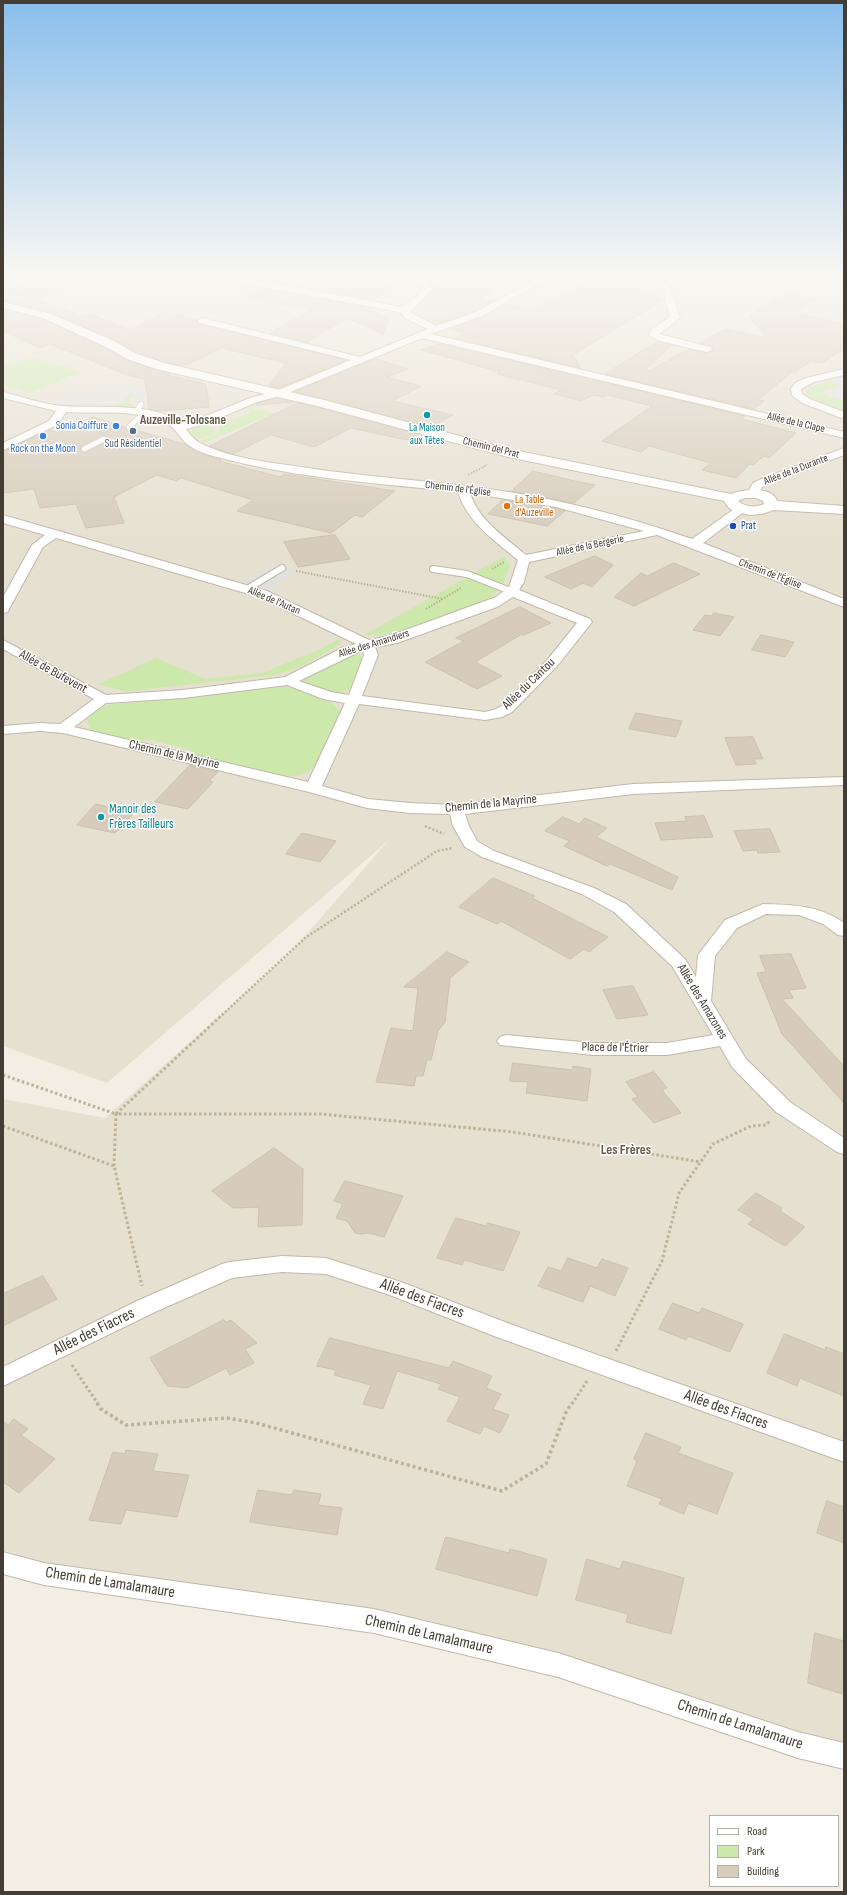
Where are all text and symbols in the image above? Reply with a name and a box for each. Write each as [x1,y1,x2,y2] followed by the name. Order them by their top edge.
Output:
[422,410,432,420] marker: La Maison aux Têtes
[766,410,826,436] street label: Allée de la Clape
[140,413,226,429] district label: Auzeville-Tolosane
[56,419,108,433] place label: Sonia Coiffure
[111,421,121,431] marker: Sonia Coiffure
[409,421,445,447] place label: La Maison aux Têtes
[128,426,138,436] marker: Sud Résidentiel
[38,431,48,441] marker: Rock on the Moon
[461,435,521,461] street label: Chemin del Prat
[105,437,161,451] place label: Sud Résidentiel
[10,442,76,456] place label: Rock on the Moon
[762,452,830,488] street label: Allée de la Durante
[424,478,492,500] street label: Chemin de l'Église
[515,493,554,519] place label: La Table d'Auzeville
[502,501,512,511] marker: La Table d'Auzeville
[741,519,756,533] place label: Prat
[728,521,738,531] marker: Prat
[555,532,625,560] street label: Allée de la Bergerie
[737,556,803,592] street label: Chemin de l'Église
[246,584,302,618] street label: Allée de l'Autan
[337,627,411,661] street label: Allée des Amandiers
[16,647,90,697] street label: Allée de Bufevent
[499,655,559,713] street label: Allée du Cantou
[127,737,221,773] street label: Chemin de la Mayrine
[444,791,538,817] street label: Chemin de la Mayrine
[109,802,174,833] place label: Manoir des Frères Tailleurs
[96,812,106,822] marker: Manoir des Frères Tailleurs
[673,962,731,1042] street label: Allée des Amazones
[581,1040,649,1056] street label: Place de l'Étrier
[601,1142,651,1158] district label: Les Frères
[377,1275,467,1323] street label: Allée des Fiacres
[50,1304,138,1360] street label: Allée des Fiacres
[681,1386,771,1434] street label: Allée des Fiacres
[44,1563,176,1603] street label: Chemin de Lamalamaure
[363,1611,495,1659] street label: Chemin de Lamalamaure
[675,1696,805,1754] street label: Chemin de Lamalamaure
[709,1815,839,1887] legend
[747,1824,767,1839] text: Road
[747,1844,765,1859] text: Park
[747,1864,779,1879] text: Building

